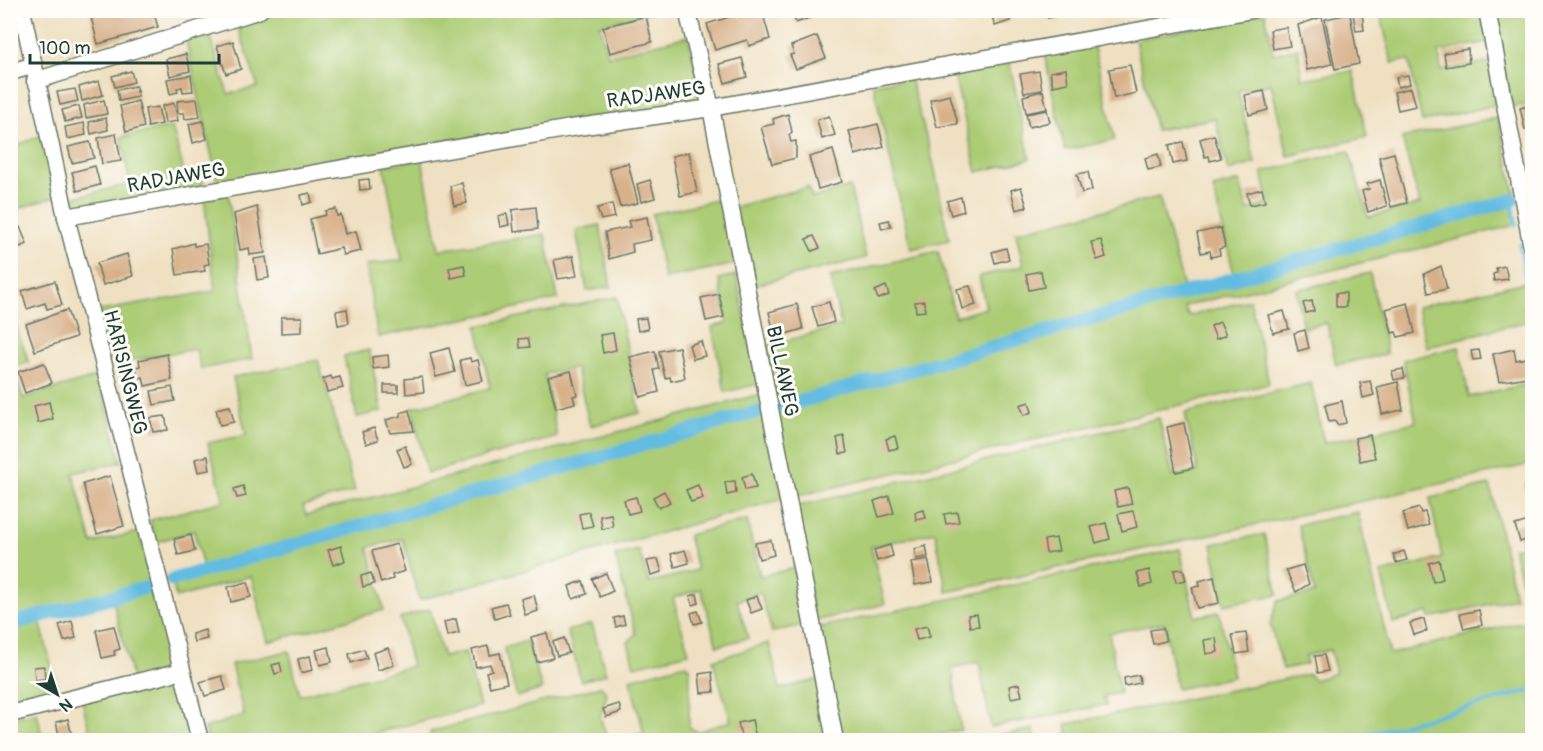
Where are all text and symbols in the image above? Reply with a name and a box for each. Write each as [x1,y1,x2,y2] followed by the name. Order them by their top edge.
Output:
[30,27,219,65] scale bar
[39,37,91,60] text: 100 m
[605,75,707,114] street label: RADJAWEG
[125,157,227,198] street label: RADJAWEG
[98,307,153,437] street label: HARISINGWEG
[761,323,804,419] street label: BILLAWEG
[27,664,87,724] north arrow
[55,694,76,716] text: N

